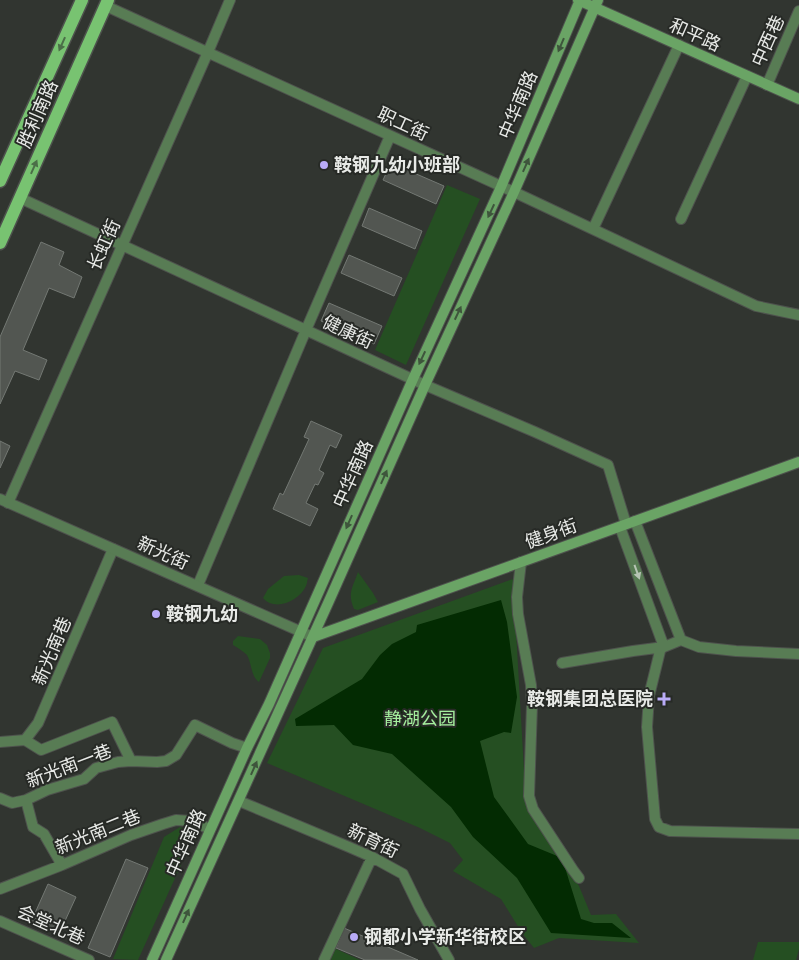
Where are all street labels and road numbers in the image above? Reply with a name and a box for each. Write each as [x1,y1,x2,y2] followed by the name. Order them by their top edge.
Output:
[747,12,789,70] street label: 中西巷
[666,14,724,56] street label: 和平路
[494,68,542,142] street label: 中华南路
[13,77,63,151] street label: 胜利南路
[374,103,432,145] street label: 职工街
[83,216,125,274] street label: 长虹街
[319,311,377,353] street label: 健康街
[328,437,378,511] street label: 中华南路
[522,514,580,554] street label: 健身街
[134,532,192,574] street label: 新光街
[28,614,76,688] street label: 新光南巷
[23,740,115,792] street label: 新光南一巷
[52,805,144,859] street label: 新光南二巷
[161,806,211,880] street label: 中华南路
[344,819,402,863] street label: 新育街
[14,900,88,950] street label: 会堂北巷

